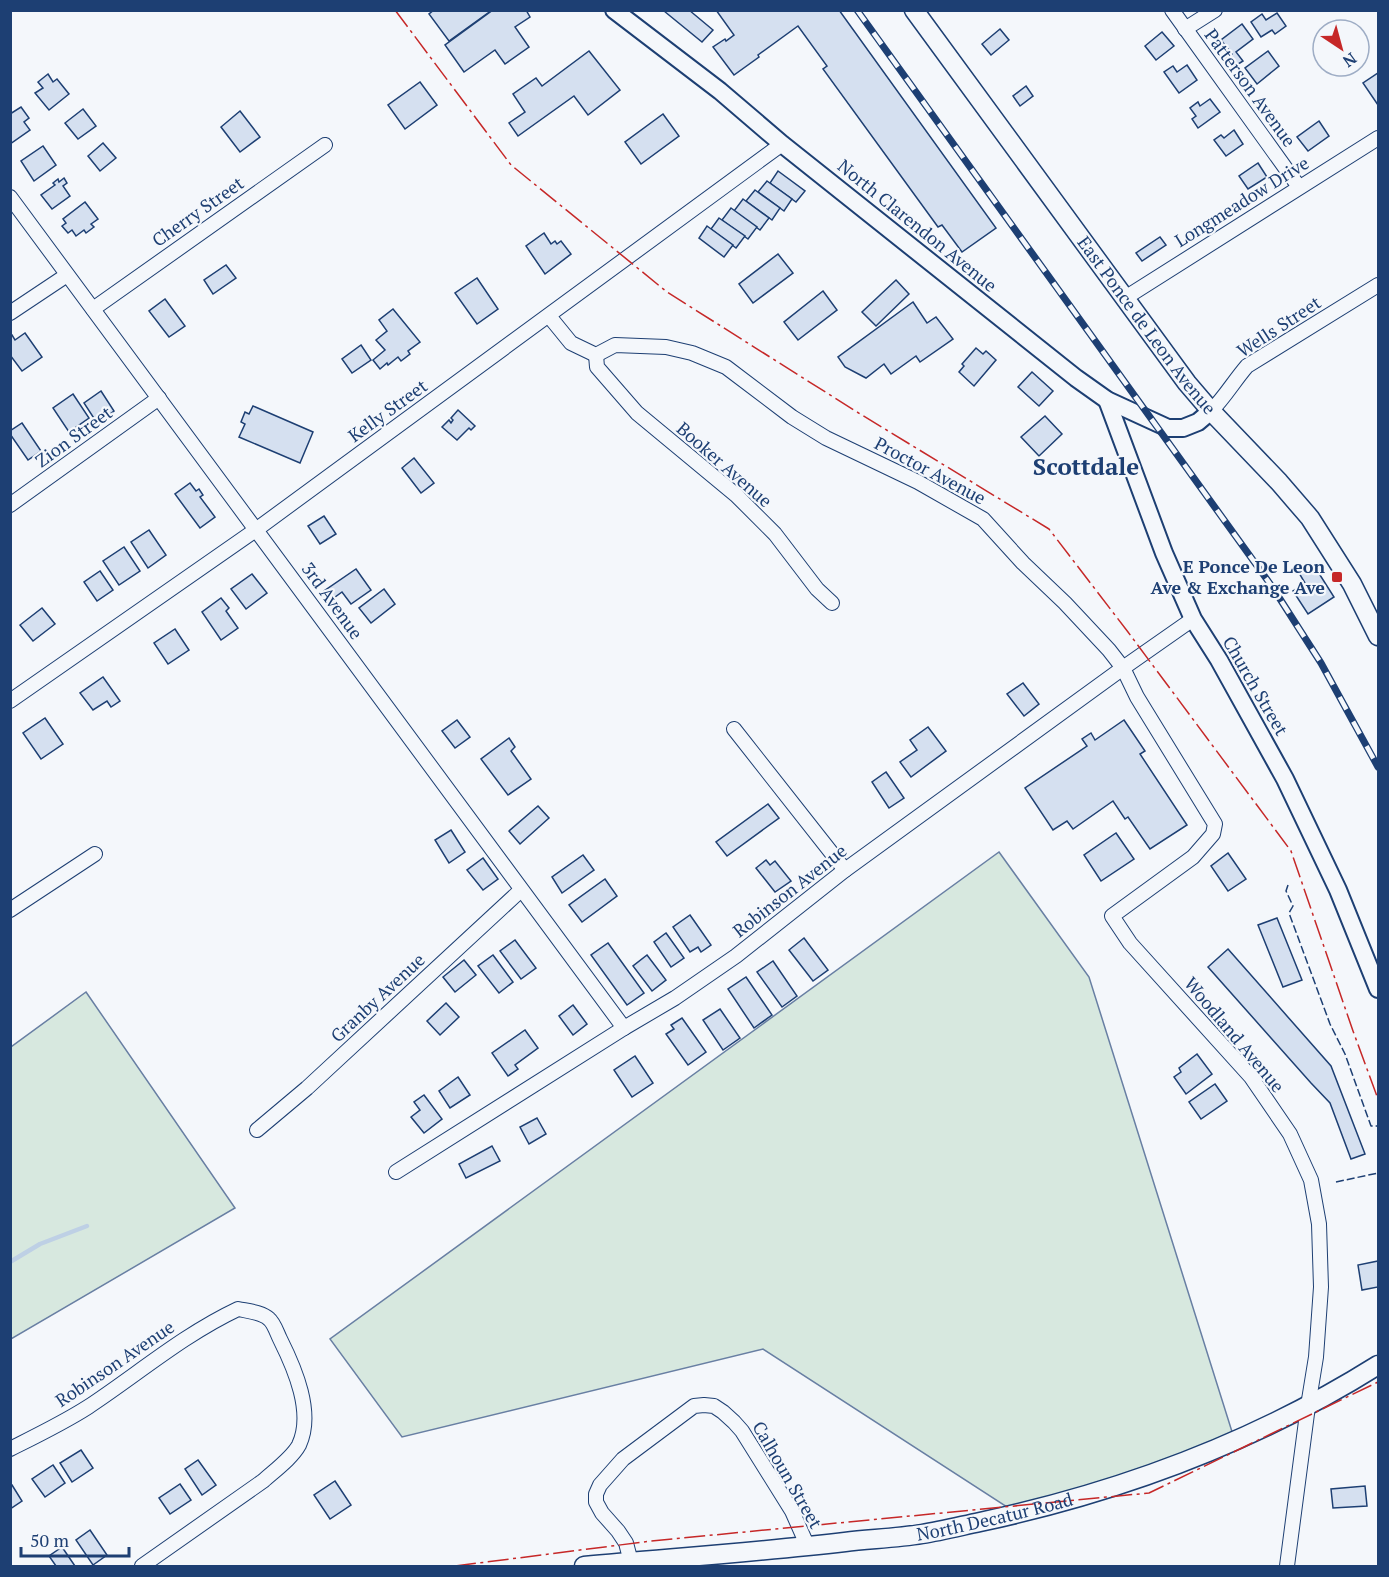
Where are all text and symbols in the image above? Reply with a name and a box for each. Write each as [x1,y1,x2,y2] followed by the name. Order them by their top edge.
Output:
[1311,18,1371,78] north arrow
[1200,24,1302,151] street label: Patterson Avenue
[1338,48,1361,73] text: N
[1170,150,1313,252] street label: Longmeadow Drive
[833,154,1002,297] street label: North Clarendon Avenue
[147,171,248,252] street label: Cherry Street
[1073,231,1222,419] street label: East Ponce de Leon Avenue
[1232,290,1325,362] street label: Wells Street
[343,373,432,447] street label: Kelly Street
[30,400,117,472] street label: Zion Street
[672,416,777,512] street label: Booker Avenue
[871,431,990,509] street label: Proctor Avenue
[1033,450,1139,482] district label: Scottdale
[1150,554,1325,599] place label: E Ponce De Leon Ave & Exchange Ave
[297,557,369,644] street label: 3rd Avenue
[1330,570,1344,584] marker: E Ponce De Leon Ave & Exchange Ave
[1218,632,1294,740] street label: Church Street
[727,838,851,942] street label: Robinson Avenue
[325,947,430,1047] street label: Granby Avenue
[1179,972,1290,1097] street label: Woodland Avenue
[50,1315,179,1412] street label: Robinson Avenue
[747,1417,828,1533] street label: Calhoun Street
[915,1487,1075,1546] street label: North Decatur Road
[21,1520,129,1558] scale bar
[30,1528,70,1552] text: 50 m

